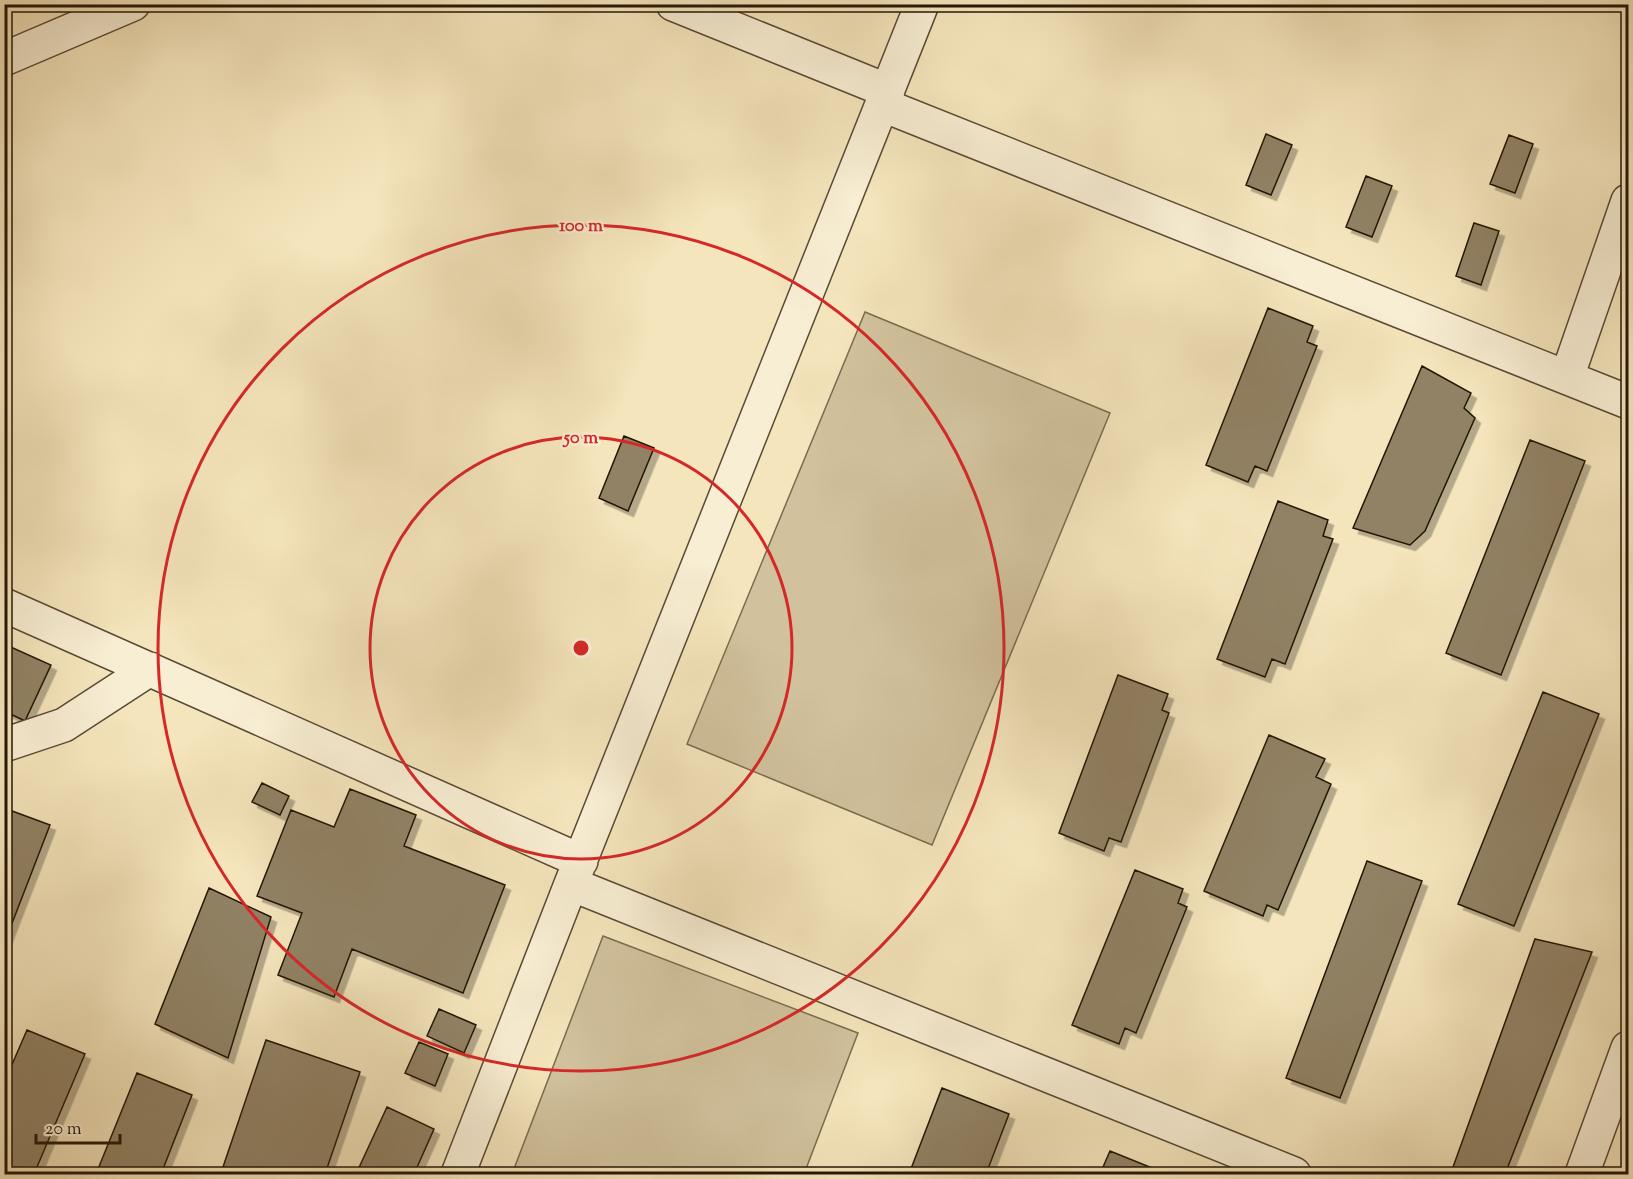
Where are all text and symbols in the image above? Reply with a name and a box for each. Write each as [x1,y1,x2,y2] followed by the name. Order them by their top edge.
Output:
[559,214,603,240] text: 100 m
[562,426,598,452] text: 50 m
[571,638,591,658] centre of rings
[36,1107,120,1145] scale bar
[45,1117,82,1143] text: 20 m

